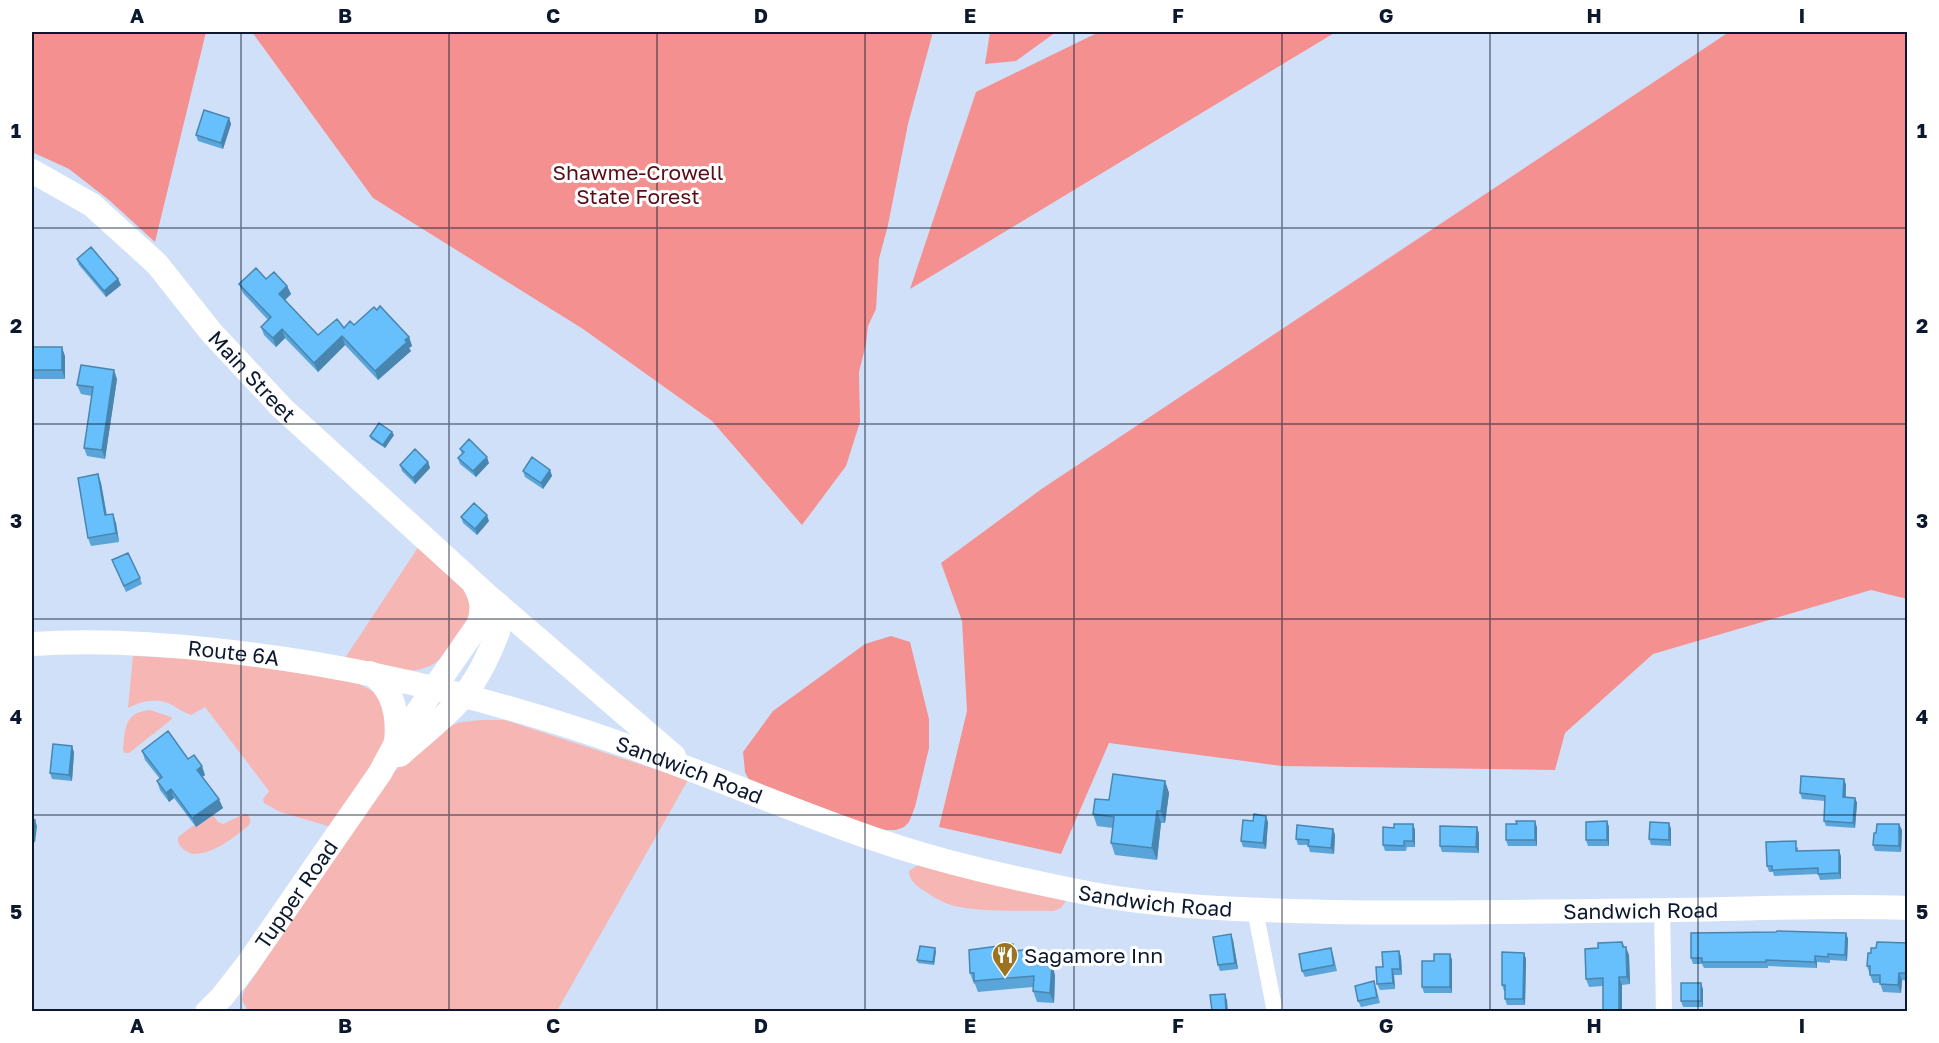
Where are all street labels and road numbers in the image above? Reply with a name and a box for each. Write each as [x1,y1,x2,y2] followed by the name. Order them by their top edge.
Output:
[203,325,301,427] street label: Main Street
[186,634,281,671] street label: Route 6A
[613,730,767,809] street label: Sandwich Road
[249,835,343,954] street label: Tupper Road
[1076,879,1233,922] street label: Sandwich Road
[1563,896,1719,924] street label: Sandwich Road

